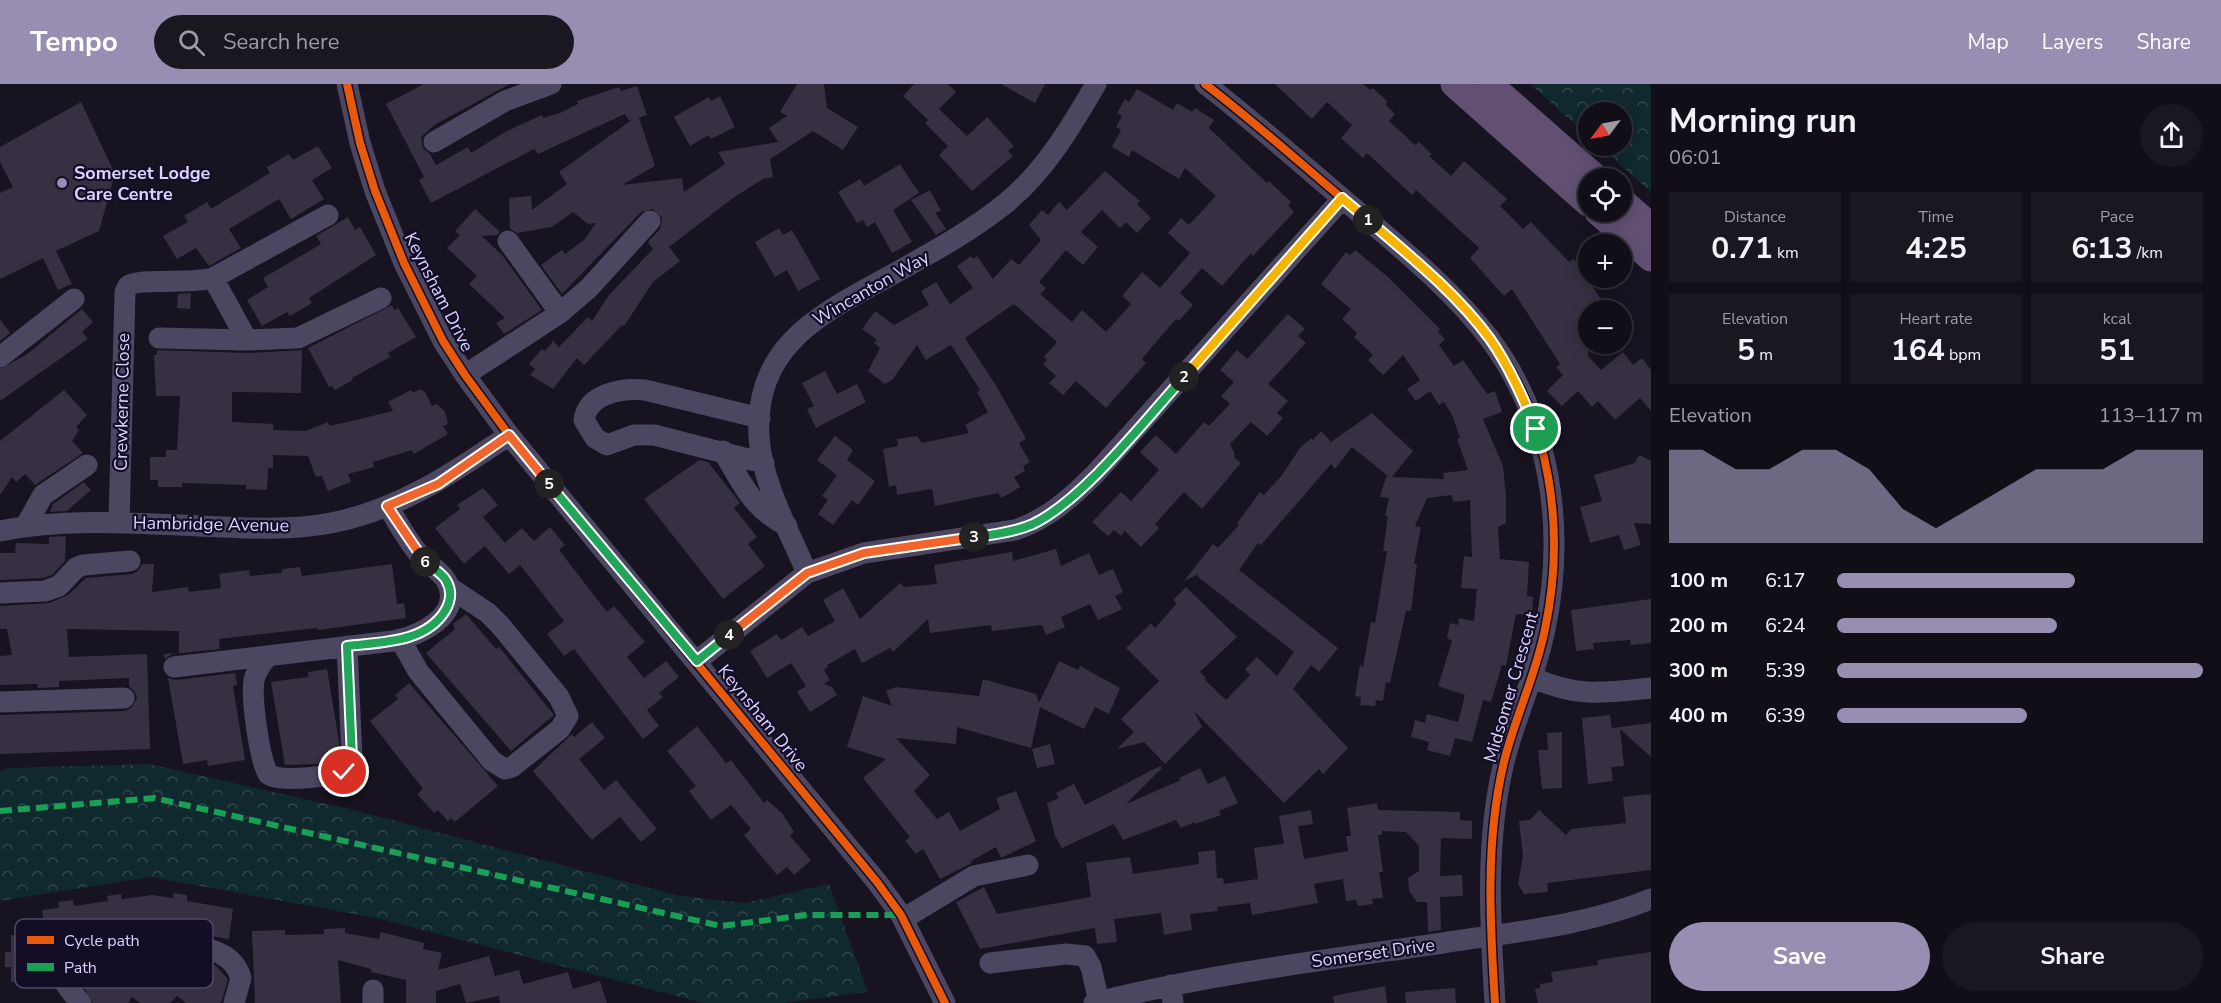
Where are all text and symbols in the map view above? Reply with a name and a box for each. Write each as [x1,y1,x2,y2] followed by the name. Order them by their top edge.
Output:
[154,15,574,69] search box
[30,23,118,61] text: Tempo
[175,26,208,59] icon: search
[223,27,339,57] text: Search here
[1967,28,2009,56] text: Map
[2042,28,2103,56] text: Layers
[2136,28,2191,56] text: Share
[1669,99,1857,144] text: Morning run
[1578,102,1632,156] north arrow
[1578,102,1632,354] map controls
[2140,104,2203,167] button: share
[1669,144,1722,171] text: 06:01
[74,161,211,206] place label: Somerset Lodge Care Centre
[1578,168,1632,222] button: locate
[55,176,69,190] marker: Somerset Lodge Care Centre
[1353,205,1383,235] pin: 1
[1724,206,1786,228] text: Distance
[1918,206,1954,228] text: Time
[2100,206,2134,228] text: Pace
[1363,209,1373,231] text: 1
[399,228,479,356] street label: Keynsham Drive
[1711,228,1773,269] text: 0.71
[1905,228,1967,269] text: 4:25
[2071,228,2133,269] text: 6:13
[1578,234,1632,288] button: +
[1773,242,1799,264] text: km
[2133,242,2163,264] text: /km
[808,245,934,331] street label: Wincanton Way
[1578,300,1632,354] button: −
[1722,308,1788,330] text: Elevation
[1899,308,1973,330] text: Heart rate
[2103,308,2131,330] text: kcal
[1737,330,1755,371] text: 5
[1891,330,1945,371] text: 164
[2099,330,2135,371] text: 51
[109,333,135,471] street label: Crewkerne Close
[1755,344,1773,366] text: m
[1945,344,1981,366] text: bpm
[1169,362,1199,392] pin: 2
[1179,366,1189,388] text: 2
[1669,402,1752,429] text: Elevation
[2099,402,2203,429] text: 113–117 m
[1510,403,1561,454] pin
[1519,412,1552,445] icon: arrive
[534,469,564,499] pin: 5
[544,473,554,495] text: 5
[133,511,289,537] street label: Hambridge Avenue
[959,522,989,552] pin: 3
[969,526,979,548] text: 3
[410,547,440,577] pin: 6
[420,551,430,573] text: 6
[1669,567,1728,594] text: 100 m
[1765,567,1806,594] text: 6:17
[1478,608,1544,765] street label: Midsomer Crescent
[1669,612,1728,639] text: 200 m
[1765,612,1806,639] text: 6:24
[714,620,744,650] pin: 4
[724,624,734,646] text: 4
[1669,657,1728,684] text: 300 m
[1765,657,1806,684] text: 5:39
[712,659,814,777] street label: Keynsham Drive
[1669,702,1728,729] text: 400 m
[1765,702,1806,729] text: 6:39
[318,746,369,797] pin
[327,755,360,788] icon: check
[15,919,213,988] legend
[1669,922,1930,991] button: Save
[1942,922,2203,991] button: Share
[64,930,140,952] text: Cycle path
[1310,932,1436,974] street label: Somerset Drive
[64,957,97,979] text: Path

